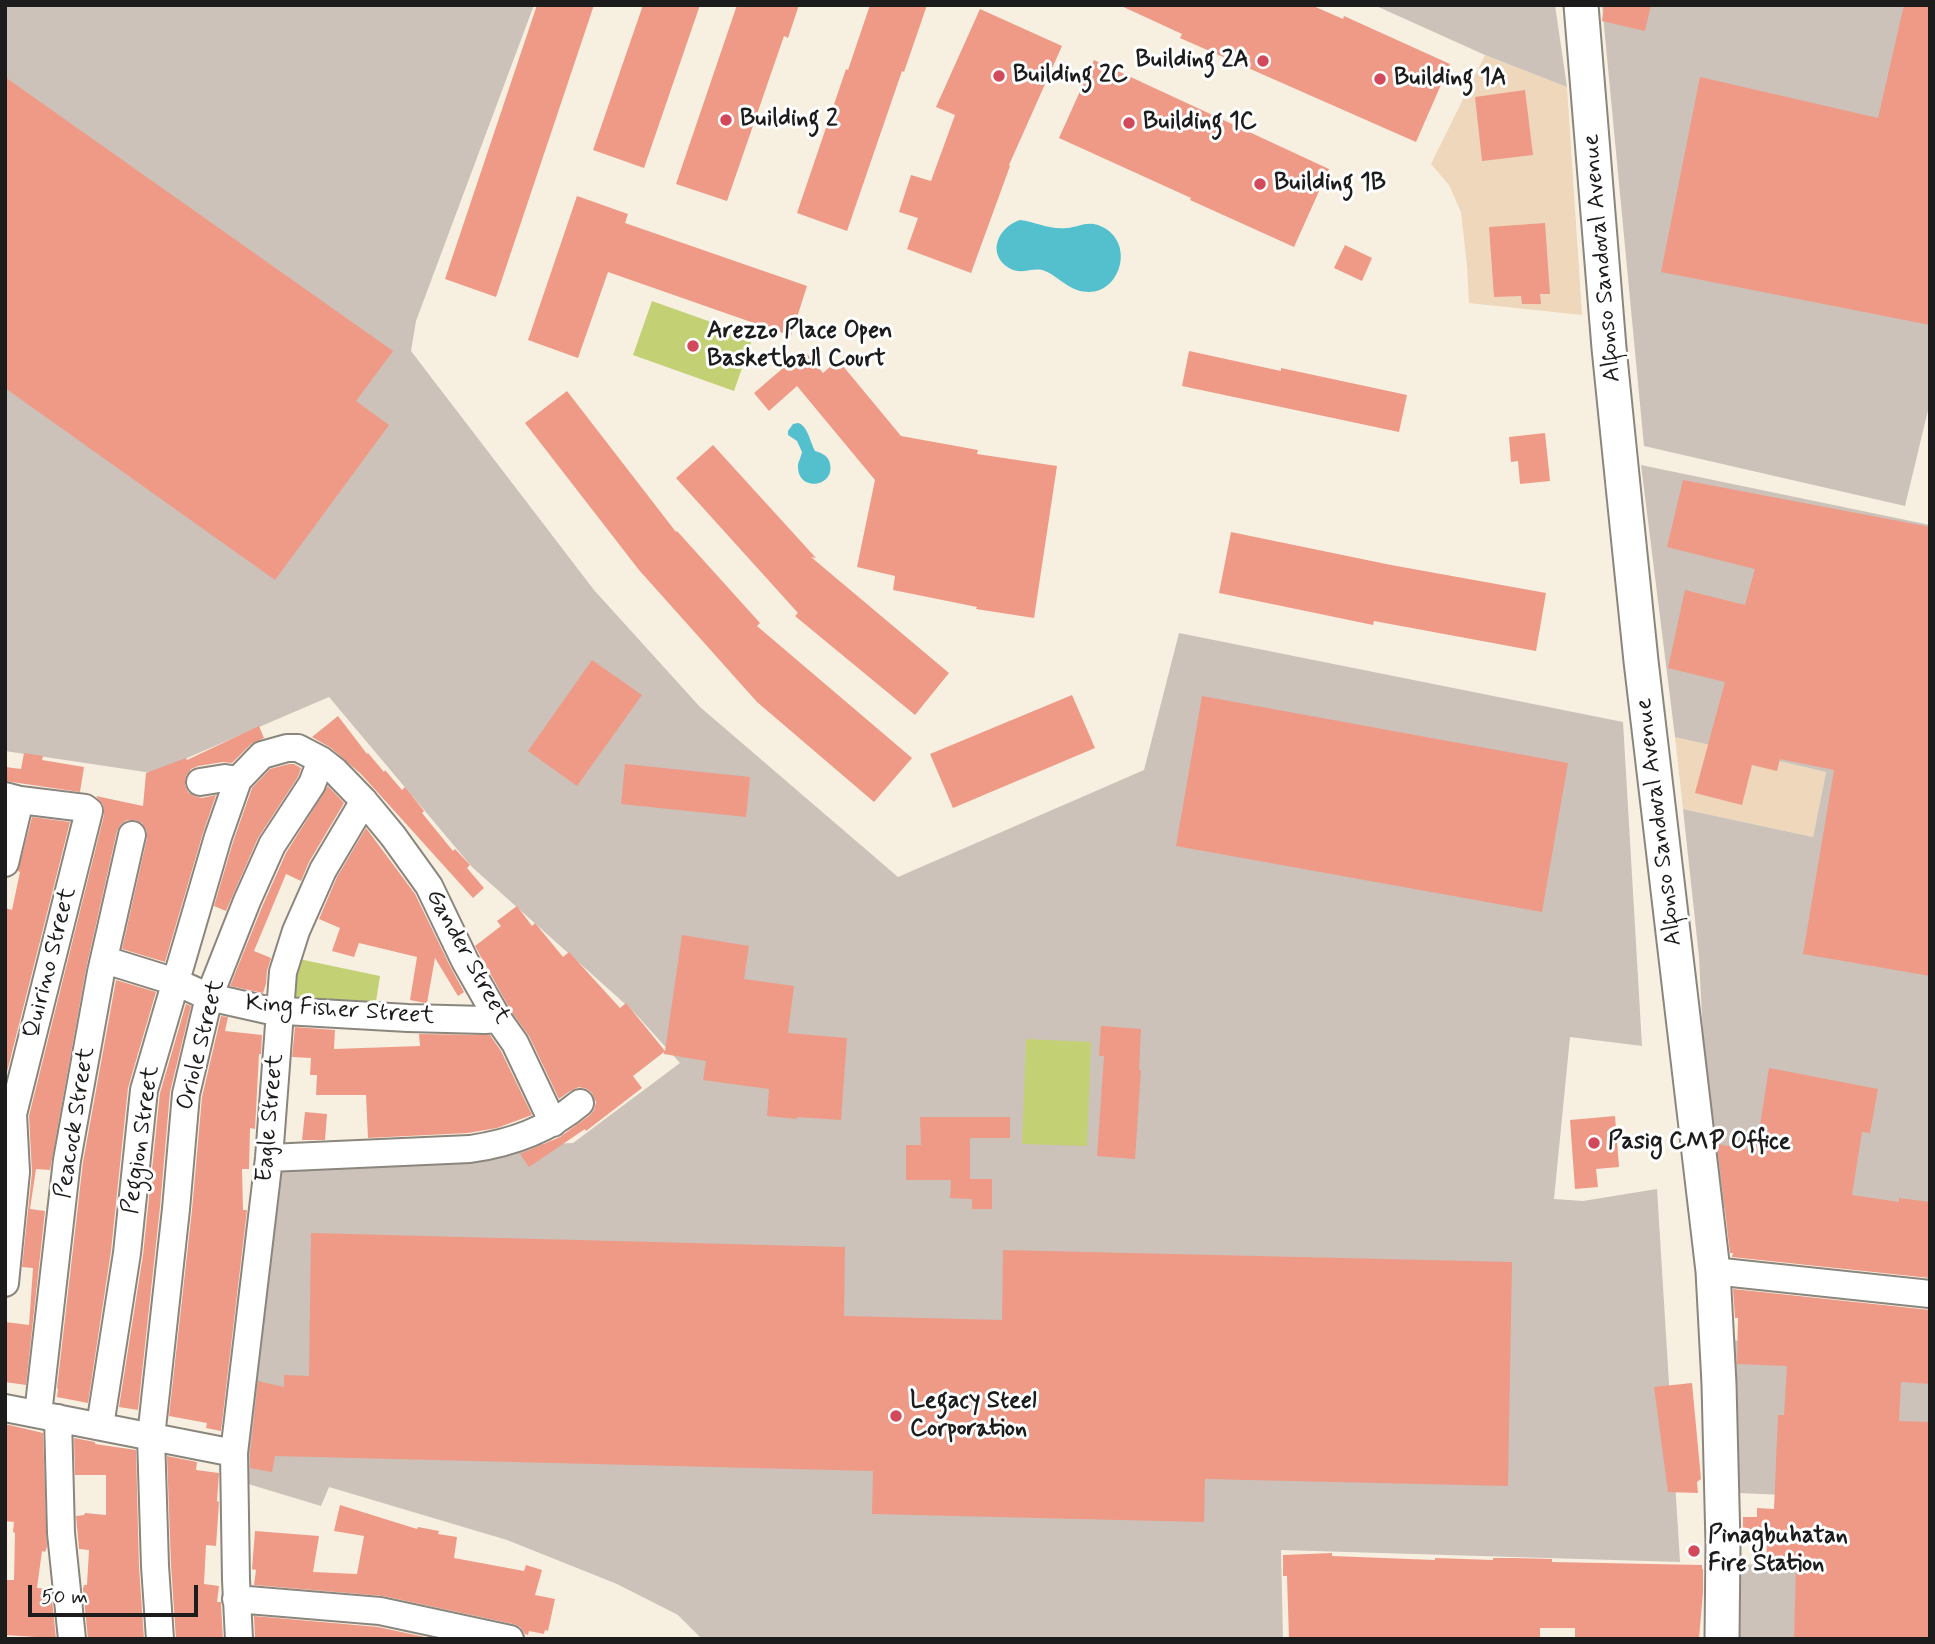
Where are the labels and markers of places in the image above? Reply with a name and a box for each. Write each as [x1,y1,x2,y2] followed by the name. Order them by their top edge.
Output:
[1136,47,1249,75] place label: Building 2A
[1255,53,1271,69] marker: Building 2A
[1013,62,1128,90] place label: Building 2C
[1394,65,1506,93] place label: Building 1A
[991,68,1007,84] marker: Building 2C
[1372,71,1388,87] marker: Building 1A
[740,106,838,134] place label: Building 2
[1143,109,1257,137] place label: Building 1C
[718,112,734,128] marker: Building 2
[1121,115,1137,131] marker: Building 1C
[1274,170,1386,198] place label: Building 1B
[1252,176,1268,192] marker: Building 1B
[707,318,893,374] place label: Arezzo Place Open Basketball Court
[685,338,701,354] marker: Arezzo Place Open Basketball Court
[1608,1129,1791,1157] place label: Pasig CMP Office
[1586,1135,1602,1151] marker: Pasig CMP Office
[910,1388,1037,1444] place label: Legacy Steel Corporation
[888,1408,904,1424] marker: Legacy Steel Corporation
[1708,1523,1848,1579] place label: Pinagbuhatan Fire Station
[1686,1543,1702,1559] marker: Pinagbuhatan Fire Station

